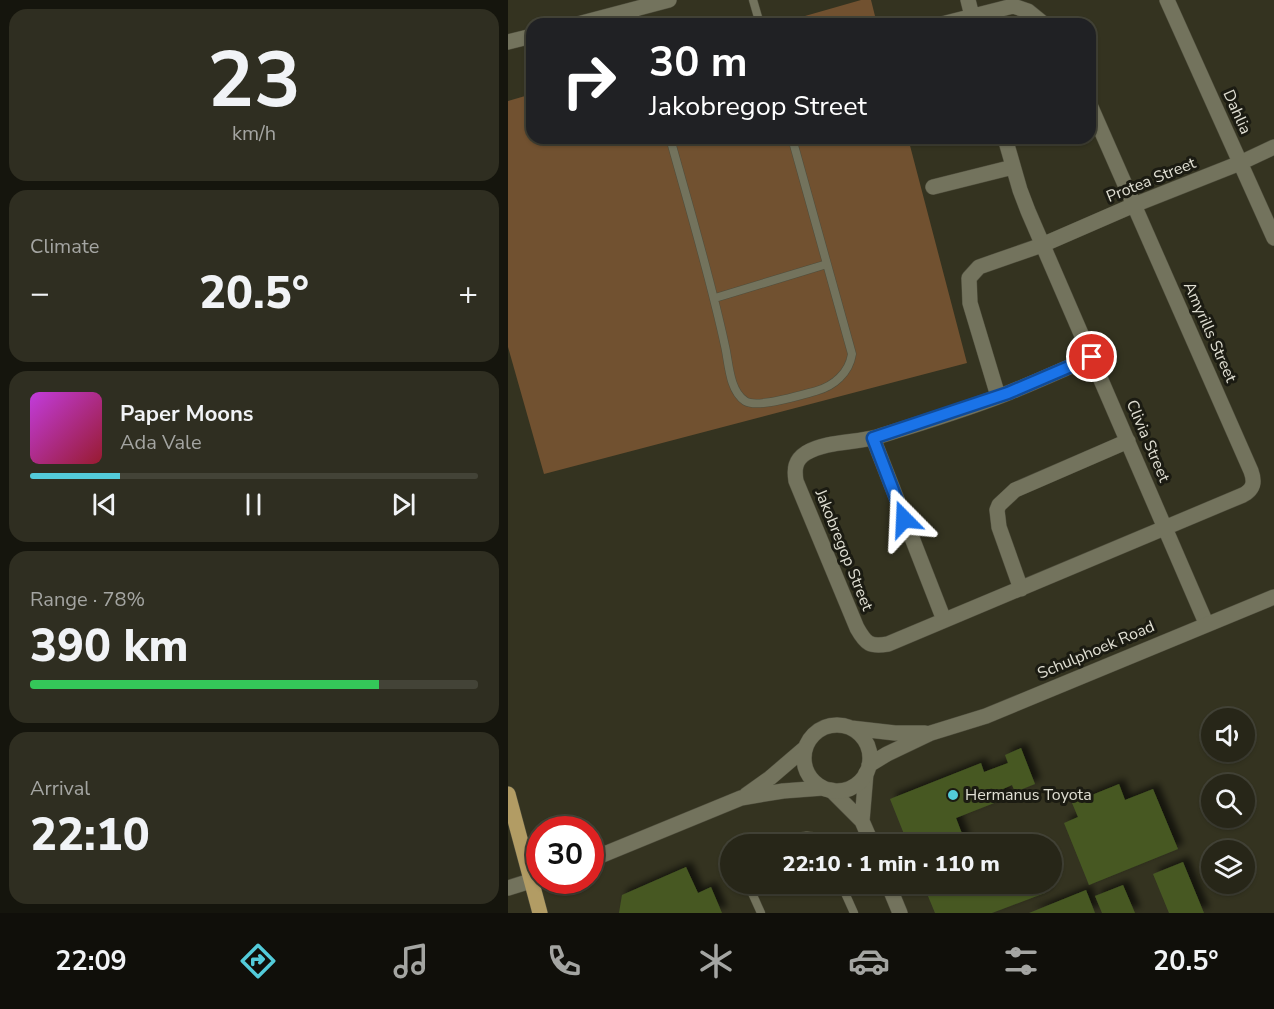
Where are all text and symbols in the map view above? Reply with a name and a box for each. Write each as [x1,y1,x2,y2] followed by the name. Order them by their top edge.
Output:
[207,27,301,134] text: 23
[649,34,748,91] text: 30 m
[550,42,628,120] icon: right
[1218,86,1256,138] street label: Dahlia
[649,88,867,125] text: Jakobregop Street
[232,120,276,147] text: km/h
[1103,152,1199,208] street label: Protea Street
[30,233,99,260] text: Climate
[199,263,309,324] text: 20.5°
[30,271,50,316] text: −
[458,271,478,316] text: +
[1178,278,1242,386] street label: Amyrills Street
[1066,331,1117,382] pin
[1075,340,1108,373] icon: arrive
[1121,396,1175,486] street label: Clivia Street
[120,399,254,429] text: Paper Moons
[120,429,202,456] text: Ada Vale
[809,485,879,614] street label: Jakobregop Street
[872,487,936,551] position arrow
[88,488,121,521] icon: previous
[237,488,270,521] icon: pause
[387,488,420,521] icon: next
[30,586,145,613] text: Range · 78%
[1034,615,1158,685] street label: Schulphoek Road
[30,616,189,677] text: 390 km
[1201,708,1255,894] map controls
[1201,708,1255,762] button: sound
[1201,774,1255,828] button: search
[30,775,90,802] text: Arrival
[965,784,1092,806] place label: Hermanus Toyota
[946,788,960,802] marker: Hermanus Toyota
[30,805,150,866] text: 22:10
[526,816,604,894] speed limit sign: 30
[1201,840,1255,894] button: layers
[782,849,1000,879] text: 22:10 · 1 min · 110 m
[237,940,279,982] icon: directions
[390,940,432,982] icon: music
[543,940,585,982] icon: phone
[695,940,737,982] icon: climate
[848,940,890,982] icon: car
[1000,940,1042,982] icon: filters
[55,943,127,980] text: 22:09
[1153,943,1219,980] text: 20.5°

